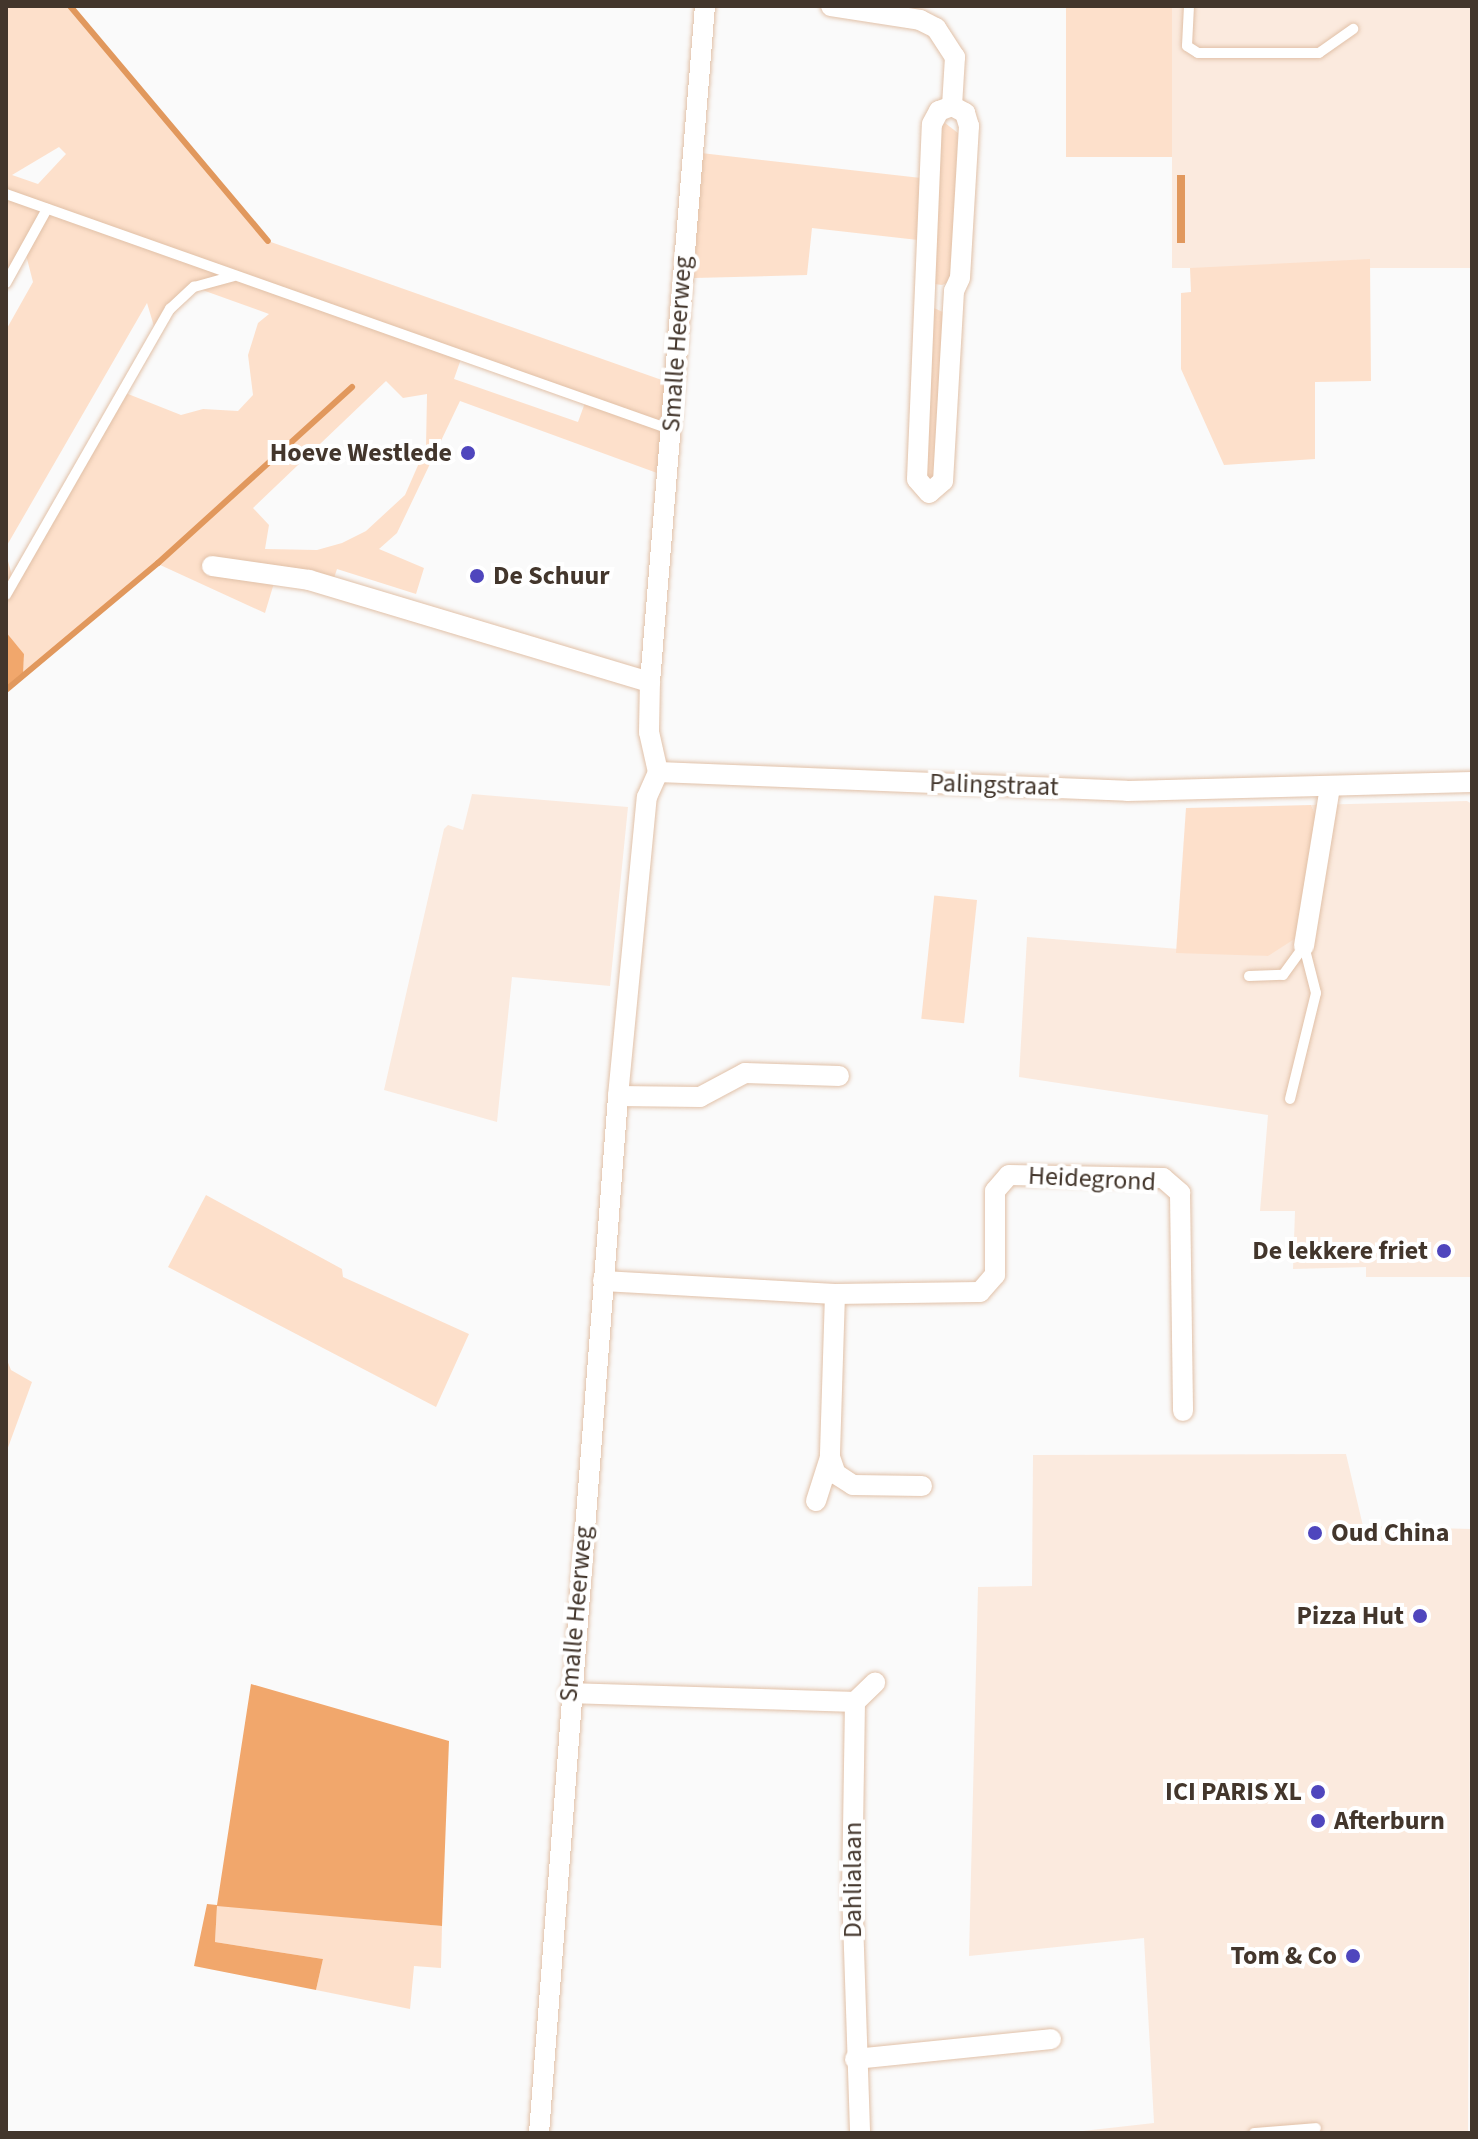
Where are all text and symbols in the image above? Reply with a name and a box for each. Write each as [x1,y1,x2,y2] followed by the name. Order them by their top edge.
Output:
[655,255,699,433] street label: Smalle Heerweg
[270,437,452,469] place label: Hoeve Westlede
[459,444,477,462] marker: Hoeve Westlede
[493,560,610,592] place label: De Schuur
[468,567,486,585] marker: De Schuur
[929,767,1059,803] street label: Palingstraat
[1027,1160,1157,1198] street label: Heidegrond
[1252,1235,1428,1267] place label: De lekkere friet
[1435,1242,1453,1260] marker: De lekkere friet
[1331,1517,1449,1549] place label: Oud China
[1306,1524,1324,1542] marker: Oud China
[553,1525,599,1703] street label: Smalle Heerweg
[1297,1600,1404,1632] place label: Pizza Hut
[1411,1607,1429,1625] marker: Pizza Hut
[1165,1776,1302,1808] place label: ICI PARIS XL
[1309,1783,1327,1801] marker: ICI PARIS XL
[1334,1805,1445,1837] place label: Afterburn
[1309,1812,1327,1830] marker: Afterburn
[837,1822,869,1938] street label: Dahlialaan
[1231,1940,1337,1972] place label: Tom & Co
[1344,1947,1362,1965] marker: Tom & Co

